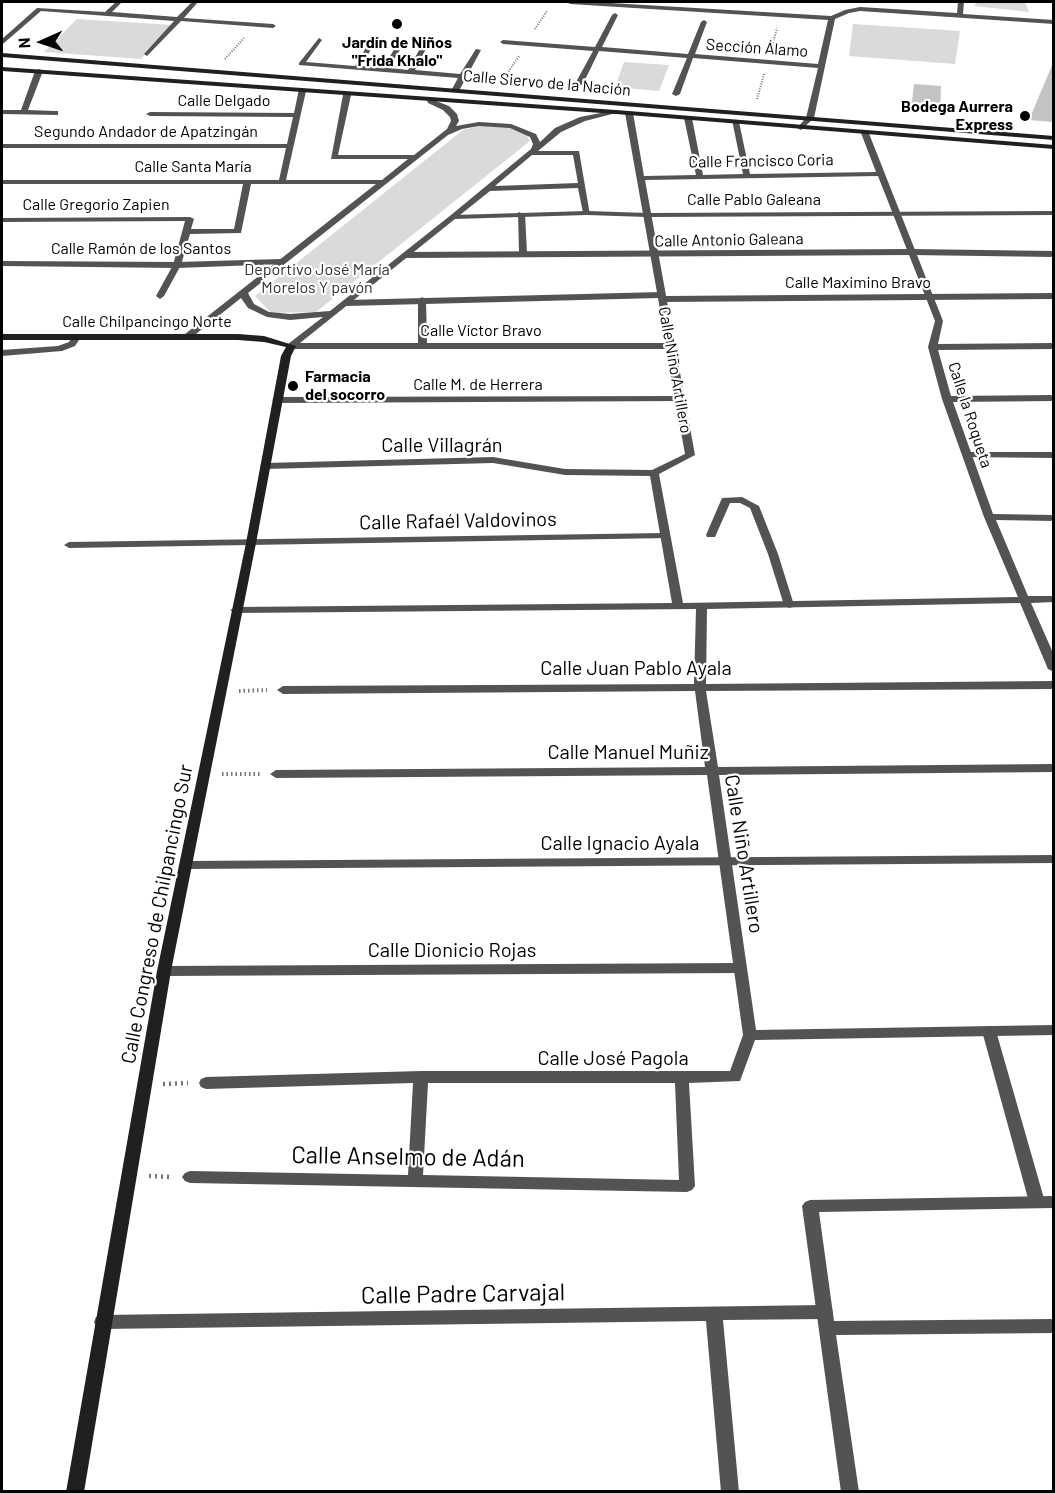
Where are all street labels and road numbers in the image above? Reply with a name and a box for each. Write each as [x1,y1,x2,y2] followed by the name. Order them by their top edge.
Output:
[705,35,809,61] street label: Sección Álamo
[462,66,632,100] street label: Calle Siervo de la Nación
[177,91,271,111] street label: Calle Delgado
[34,122,258,142] street label: Segundo Andador de Apatzingán
[688,150,834,172] street label: Calle Francisco Coria
[134,157,252,177] street label: Calle Santa María
[687,190,821,210] street label: Calle Pablo Galeana
[22,195,170,215] street label: Calle Gregorio Zapien
[654,229,804,251] street label: Calle Antonio Galeana
[51,239,231,259] street label: Calle Ramón de los Santos
[785,273,931,293] street label: Calle Maximino Bravo
[654,305,696,435] street label: Calle Niño Artillero
[62,312,232,332] street label: Calle Chilpancingo Norte
[420,321,542,341] street label: Calle Víctor Bravo
[944,360,996,470] street label: Calle la Roqueta
[413,375,543,395] street label: Calle M. de Herrera
[381,433,503,457] street label: Calle Villagrán
[359,507,557,535] street label: Calle Rafaél Valdovinos
[540,656,732,680] street label: Calle Juan Pablo Ayala
[547,740,709,764] street label: Calle Manuel Muñiz
[116,762,198,1066] street label: Calle Congreso de Chilpancingo Sur
[720,773,768,935] street label: Calle Niño Artillero
[541,831,699,855] street label: Calle Ignacio Ayala
[368,938,536,962] street label: Calle Dionicio Rojas
[537,1046,689,1070] street label: Calle José Pagola
[291,1141,525,1173] street label: Calle Anselmo de Adán
[361,1278,565,1310] street label: Calle Padre Carvajal

